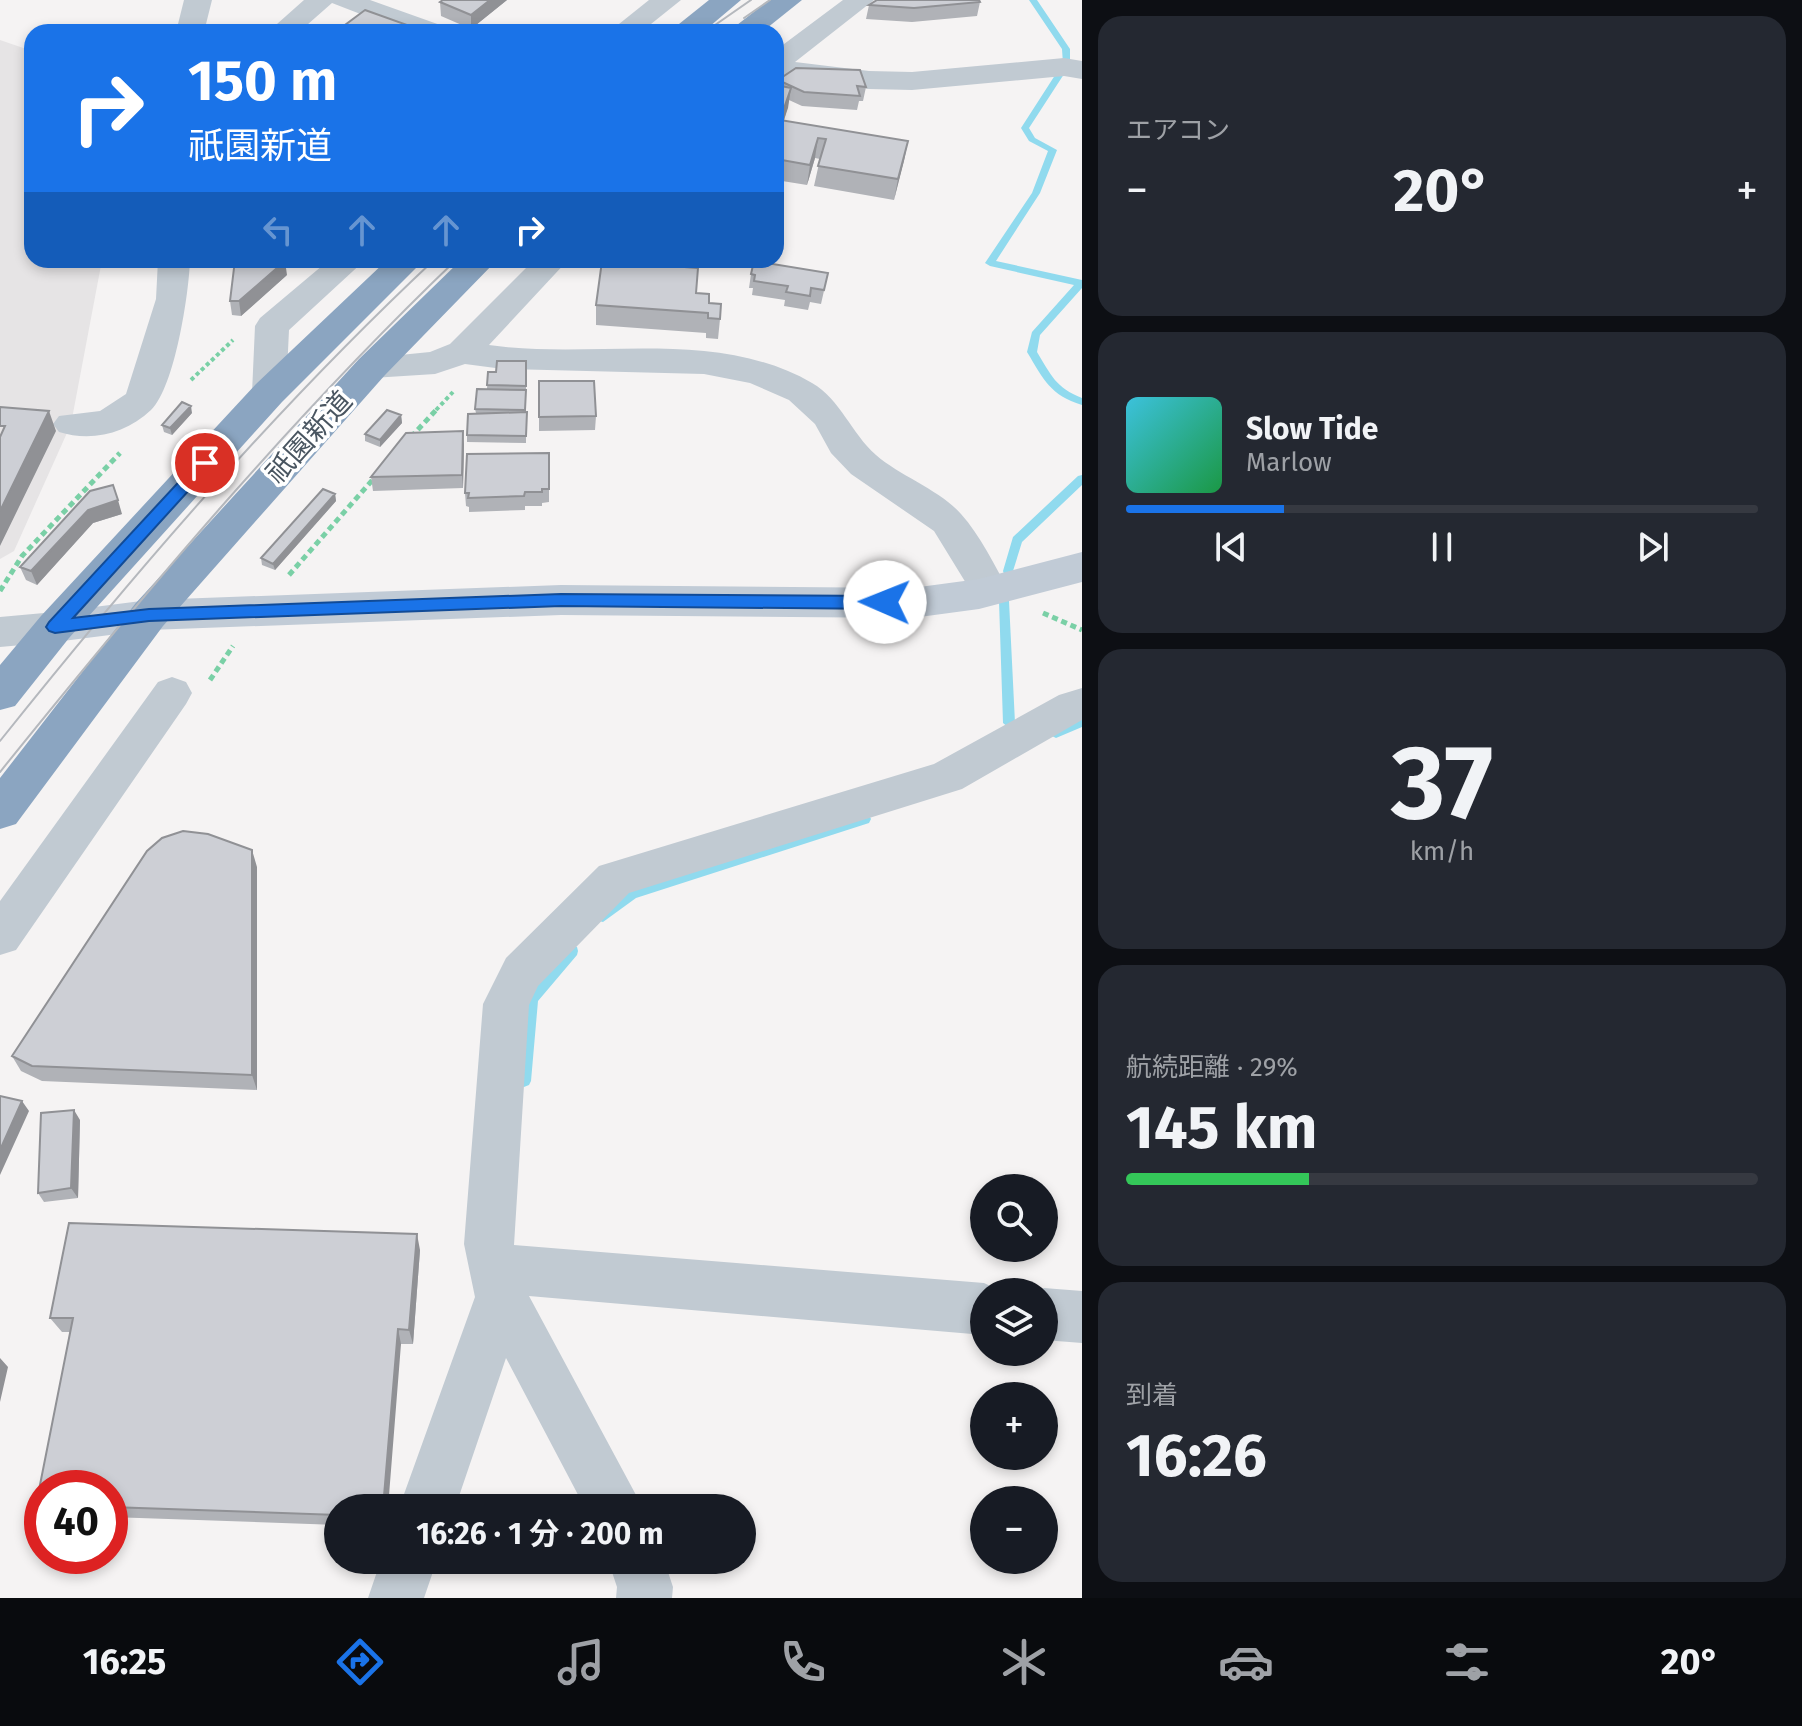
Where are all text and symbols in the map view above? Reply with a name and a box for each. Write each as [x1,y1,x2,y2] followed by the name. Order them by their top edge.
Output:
[188,48,337,115] text: 150 m
[56,56,160,160] icon: right
[1126,115,1230,146] text: エアコン
[188,124,332,168] text: 祇園新道
[1393,155,1491,227] text: 20°
[1126,164,1148,217] text: −
[1736,164,1758,217] text: +
[256,208,300,252] icon: left
[340,208,384,252] icon: ahead
[424,208,468,252] icon: ahead
[508,208,552,252] icon: right
[259,384,359,490] street label: 祇園新道
[1246,411,1378,447] text: Slow Tide
[171,429,239,497] pin
[183,441,227,485] icon: arrive
[1246,447,1332,478] text: Marlow
[1209,525,1253,569] icon: previous
[1420,525,1464,569] icon: pause
[1631,525,1675,569] icon: next
[843,560,927,644] position arrow
[1391,721,1493,846] text: 37
[1410,836,1474,867] text: km/h
[1126,1052,1298,1083] text: 航続距離 · 29%
[1126,1092,1317,1164] text: 145 km
[970,1174,1058,1574] map controls
[970,1174,1058,1262] button: search
[970,1278,1058,1366] button: layers
[1126,1380,1178,1411] text: 到着
[970,1382,1058,1470] button: +
[1126,1420,1267,1492] text: 16:26
[24,1470,128,1574] speed limit sign: 40
[970,1486,1058,1574] button: −
[416,1516,664,1552] text: 16:26 · 1 分 · 200 m
[332,1634,388,1690] icon: directions
[553,1634,609,1690] icon: music
[775,1634,831,1690] icon: phone
[996,1634,1052,1690] icon: climate
[1218,1634,1274,1690] icon: car
[1439,1634,1495,1690] icon: filters
[83,1640,166,1684] text: 16:25
[1661,1640,1719,1684] text: 20°

